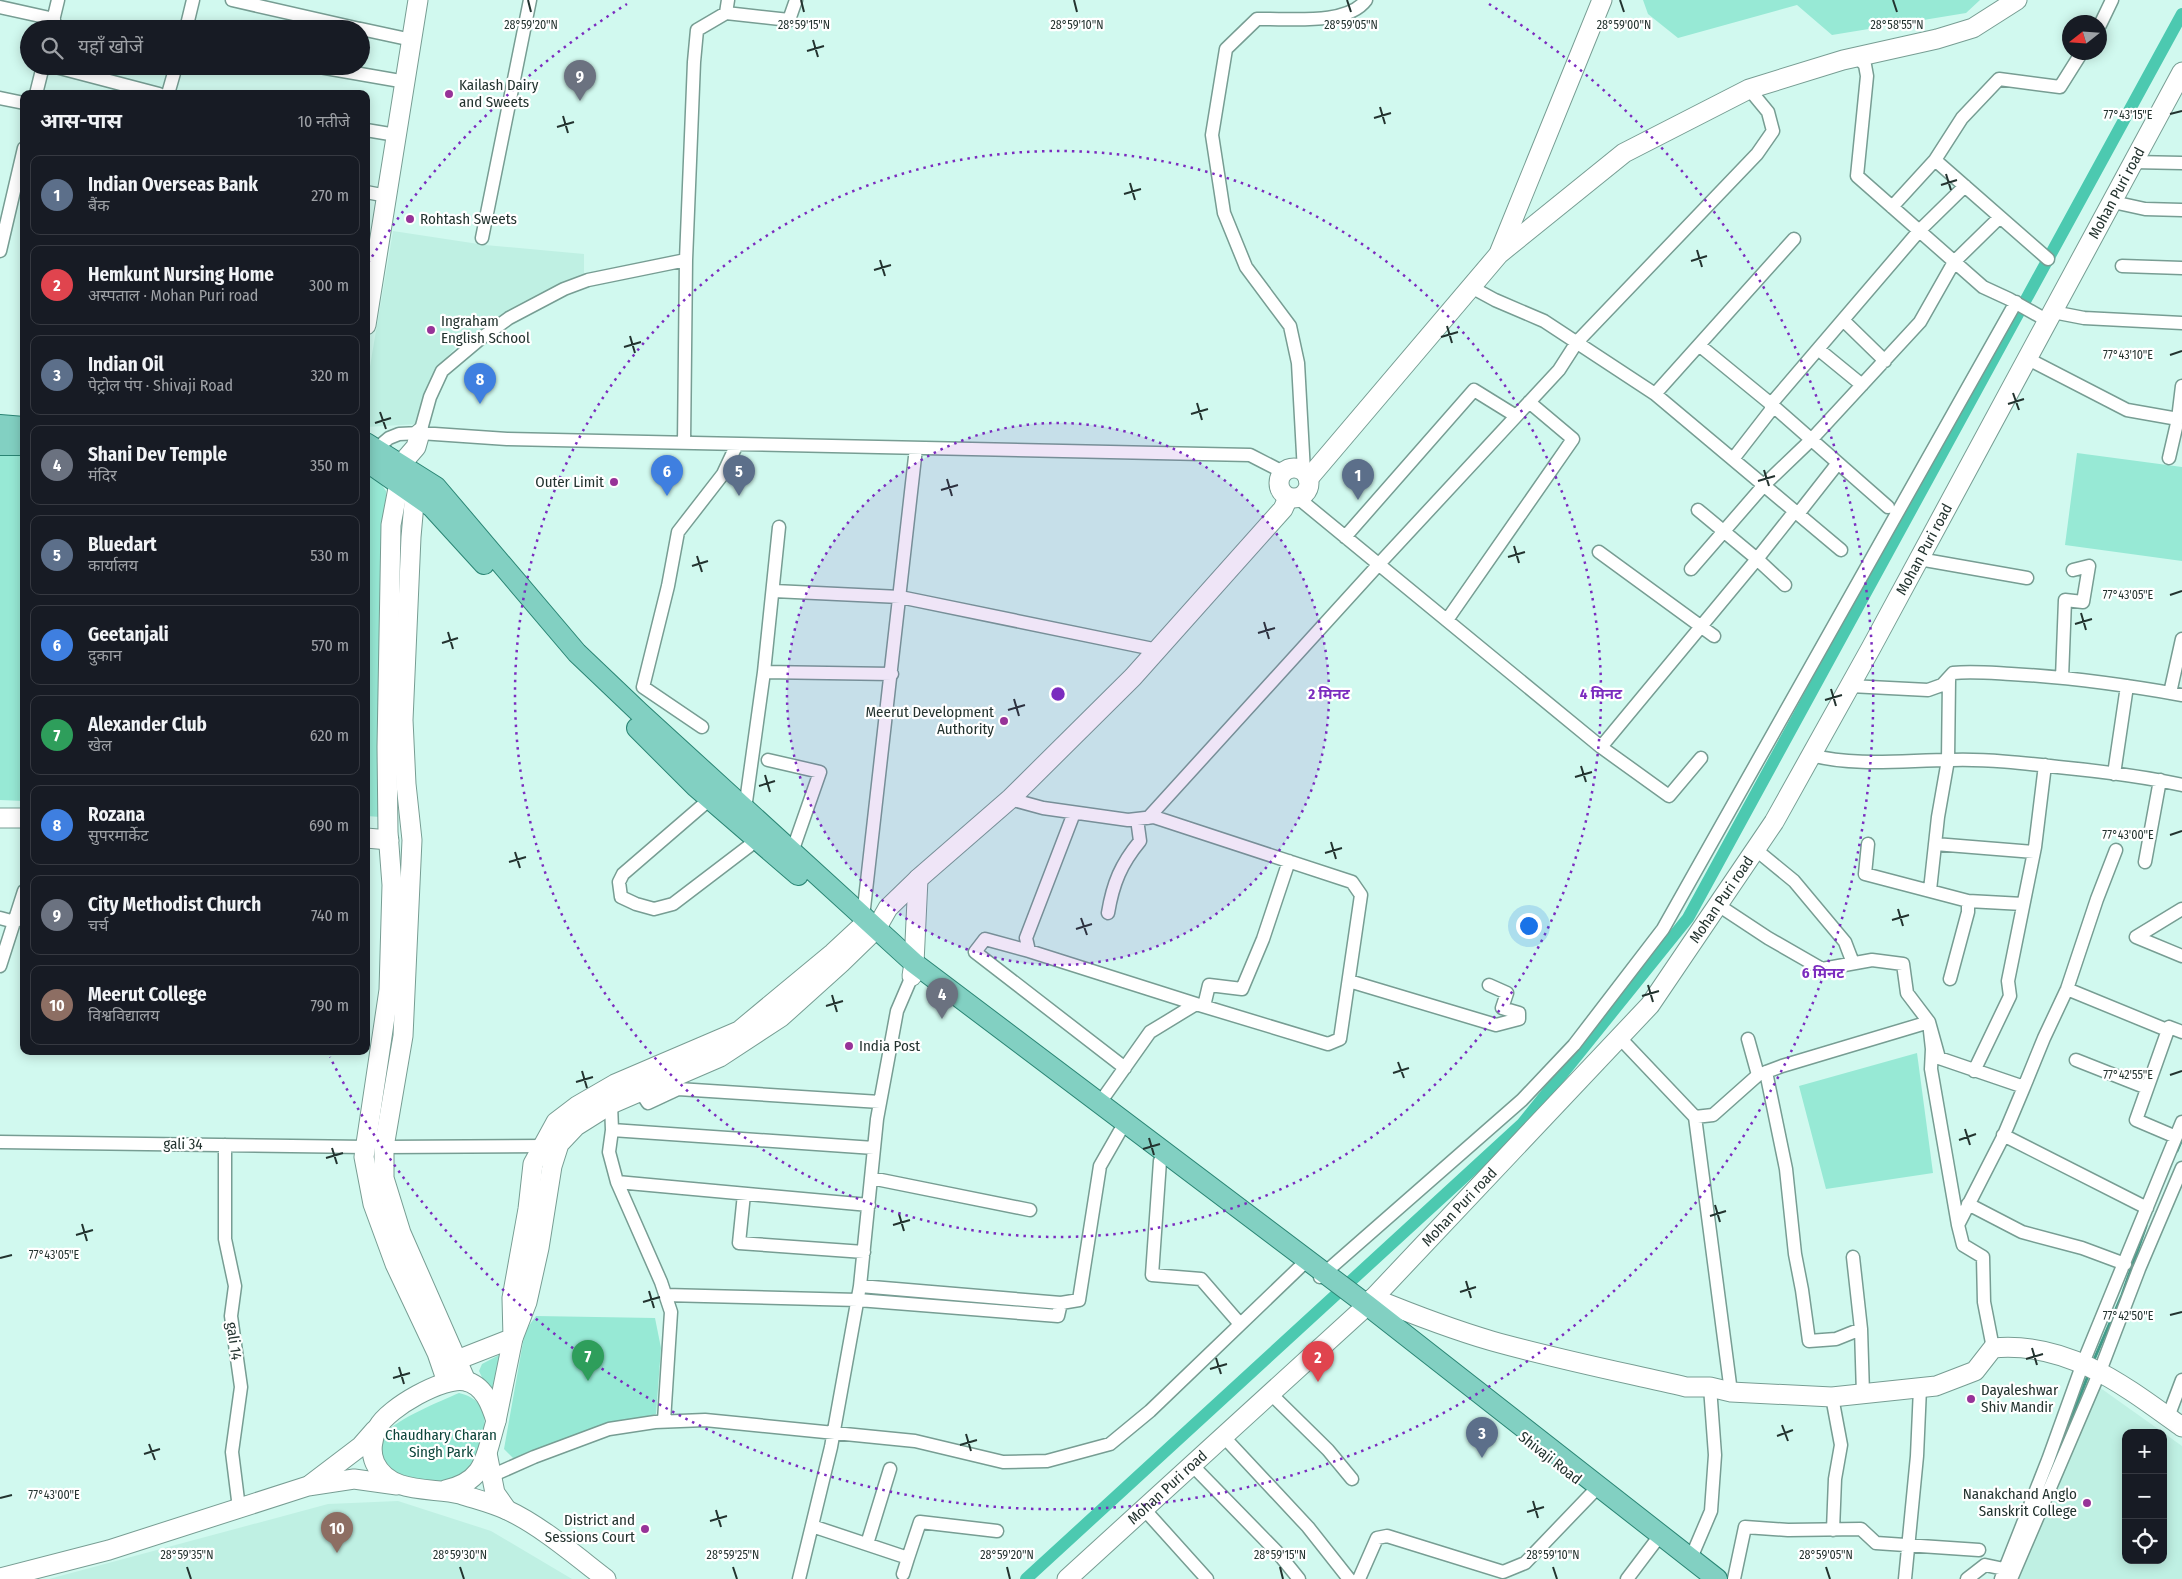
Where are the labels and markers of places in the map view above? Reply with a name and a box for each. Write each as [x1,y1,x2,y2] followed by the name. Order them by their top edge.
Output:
[564,60,596,101] pin: 9
[459,76,539,111] place label: Kailash Dairy and Sweets
[443,88,455,100] marker: Kailash Dairy and Sweets
[420,210,517,228] place label: Rohtash Sweets
[404,213,416,225] marker: Rohtash Sweets
[441,312,530,347] place label: Ingraham English School
[425,324,437,336] marker: Ingraham English School
[464,363,496,404] pin: 8
[651,455,683,496] pin: 6
[723,455,755,496] pin: 5
[1342,459,1374,500] pin: 1
[535,473,604,491] place label: Outer Limit
[608,476,620,488] marker: Outer Limit
[1049,685,1067,703] centre of rings
[865,703,994,738] place label: Meerut Development Authority
[998,715,1010,727] marker: Meerut Development Authority
[926,978,958,1019] pin: 4
[859,1037,920,1055] place label: India Post
[843,1040,855,1052] marker: India Post
[572,1340,604,1381] pin: 7
[1302,1341,1334,1382] pin: 2
[1981,1381,2059,1416] place label: Dayaleshwar Shiv Mandir
[1965,1393,1977,1405] marker: Dayaleshwar Shiv Mandir
[1466,1417,1498,1458] pin: 3
[1963,1485,2077,1520] place label: Nanakchand Anglo Sanskrit College
[2081,1497,2093,1509] marker: Nanakchand Anglo Sanskrit College
[545,1511,635,1546] place label: District and Sessions Court
[321,1512,353,1553] pin: 10
[639,1523,651,1535] marker: District and Sessions Court

